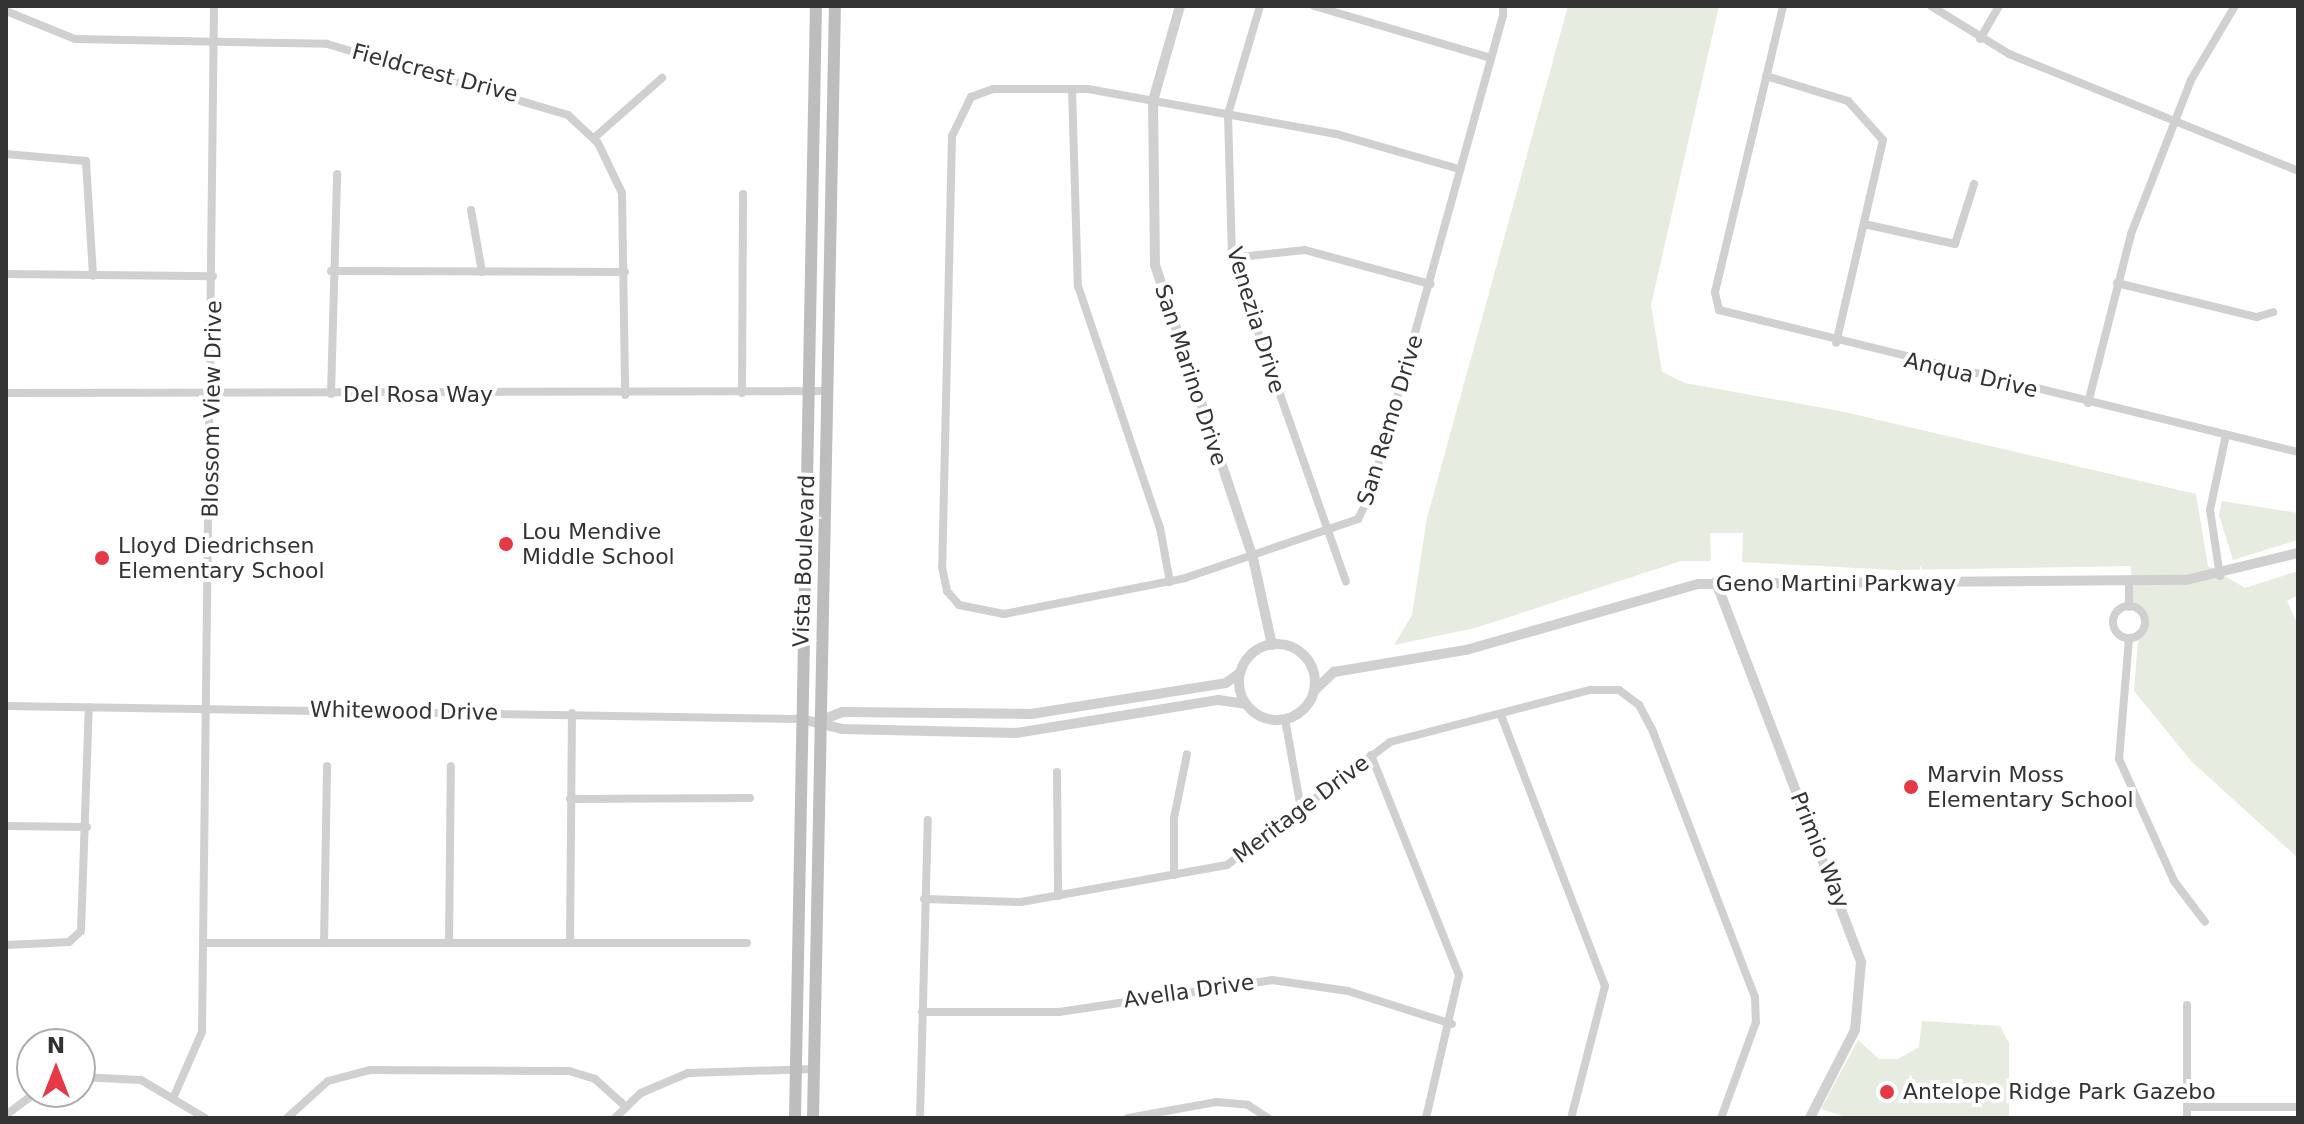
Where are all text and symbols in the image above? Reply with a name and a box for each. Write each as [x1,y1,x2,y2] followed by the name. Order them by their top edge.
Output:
[349,38,521,108] street label: Fieldcrest Drive
[1221,244,1291,396] street label: Venezia Drive
[1149,281,1233,469] street label: San Marino Drive
[197,300,227,518] street label: Blossom View Drive
[1352,332,1428,508] street label: San Remo Drive
[1902,347,2040,403] street label: Anqua Drive
[343,382,493,408] street label: Del Rosa Way
[788,474,820,648] street label: Vista Boulevard
[522,518,675,570] place label: Lou Mendive Middle School
[118,532,325,584] place label: Lloyd Diedrichsen Elementary School
[497,535,515,553] marker: Lou Mendive Middle School
[93,549,111,567] marker: Lloyd Diedrichsen Elementary School
[1716,571,1956,597] street label: Geno Martini Parkway
[310,696,498,726] street label: Whitewood Drive
[1228,749,1374,869] street label: Meritage Drive
[1927,761,2134,812] place label: Marvin Moss Elementary School
[1902,778,1920,796] marker: Marvin Moss Elementary School
[1785,788,1855,912] street label: Primio Way
[1122,969,1256,1013] street label: Avella Drive
[16,1028,96,1108] north arrow
[47,1033,65,1058] text: N
[1903,1079,2216,1105] place label: Antelope Ridge Park Gazebo
[1878,1083,1896,1101] marker: Antelope Ridge Park Gazebo

